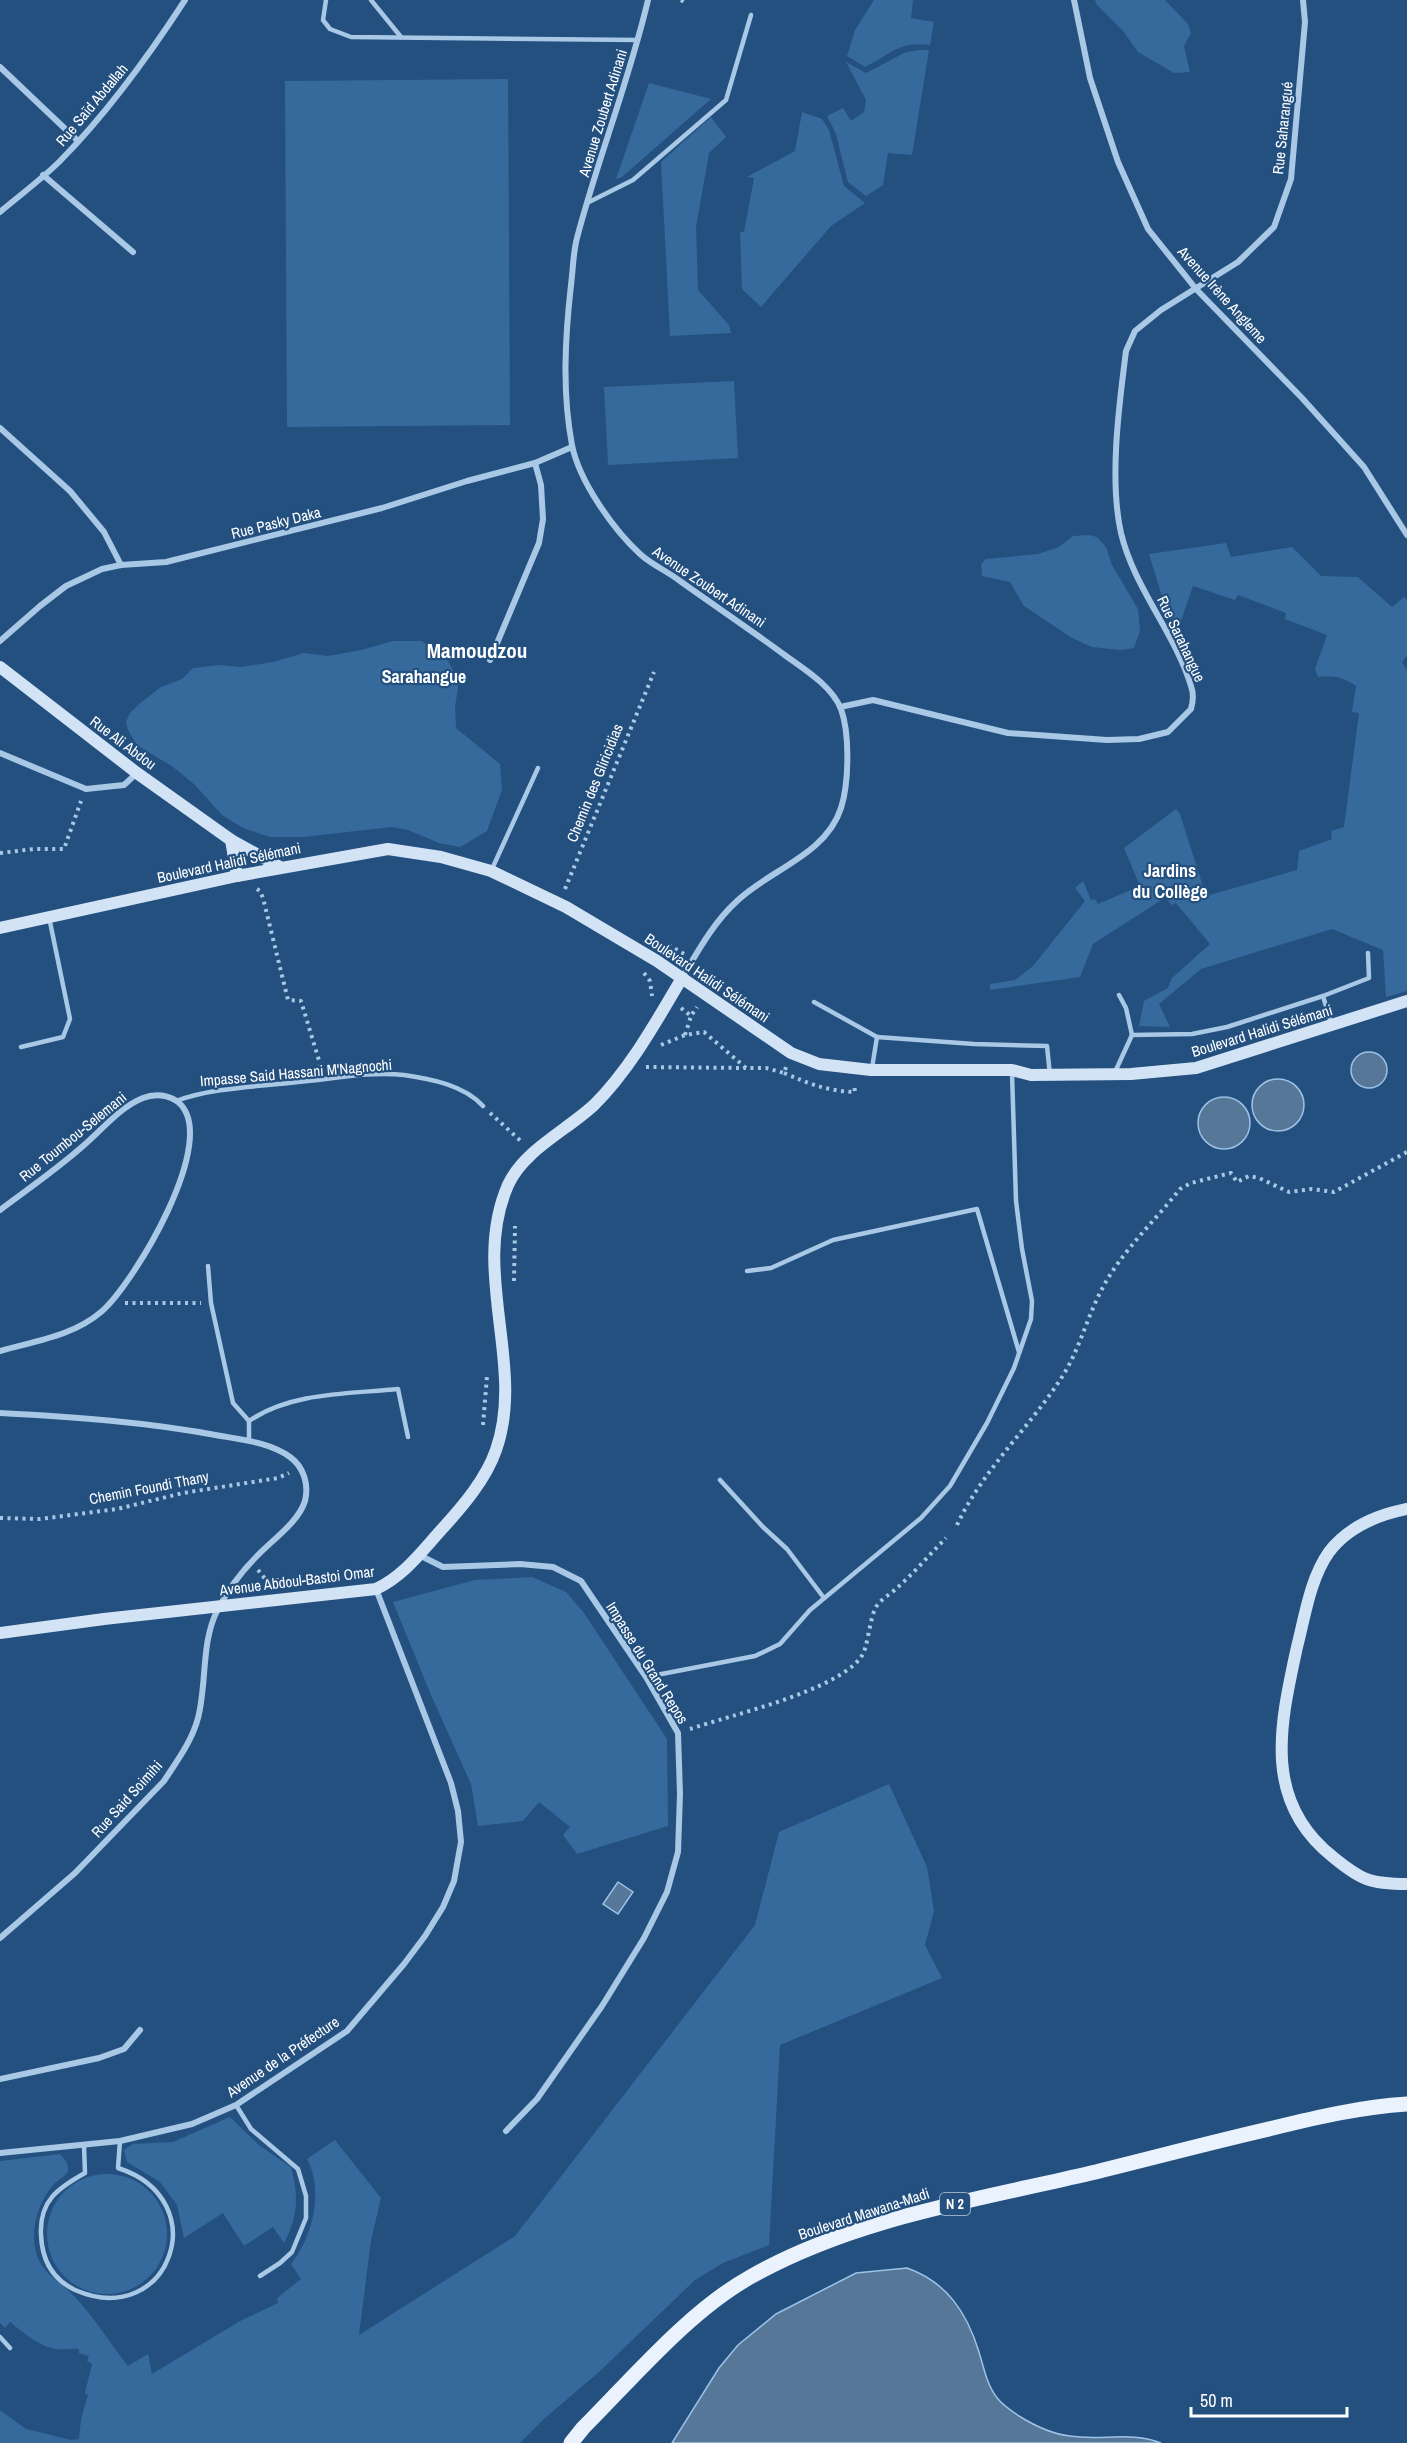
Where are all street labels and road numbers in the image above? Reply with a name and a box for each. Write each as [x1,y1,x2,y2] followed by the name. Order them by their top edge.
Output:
[573,46,632,180] street label: Avenue Zoubert Adinani
[51,59,132,150] street label: Rue Saïd Abdallah
[1267,80,1298,175] street label: Rue Saharangué
[1172,241,1272,348] street label: Avenue Irène Angleme
[229,501,323,544] street label: Rue Pasky Daka
[648,540,770,632] street label: Avenue Zoubert Adinani
[1152,592,1211,686] street label: Rue Sarahangue
[86,711,161,774] street label: Rue Ali Abdou
[561,721,628,845] street label: Chemin des Gliricidias
[155,837,303,888] street label: Boulevard Halidi Sélémani
[641,928,774,1027] street label: Boulevard Halidi Sélémani
[1189,999,1335,1062] street label: Boulevard Halidi Sélémani
[199,1054,393,1091] street label: Impasse Said Hassani M'Nagnochi
[15,1087,131,1186] street label: Rue Toumbou-Selemani
[87,1465,211,1509] street label: Chemin Foundi Thany
[217,1561,375,1601] street label: Avenue Abdoul-Bastoi Omar
[601,1598,693,1728] street label: Impasse du Grand Repos
[86,1756,167,1842] street label: Rue Said Soimihi
[221,2011,343,2103] street label: Avenue de la Préfecture
[796,2182,932,2245] street label: Boulevard Mawana-Madi
[940,2193,970,2215] road number: N 2

